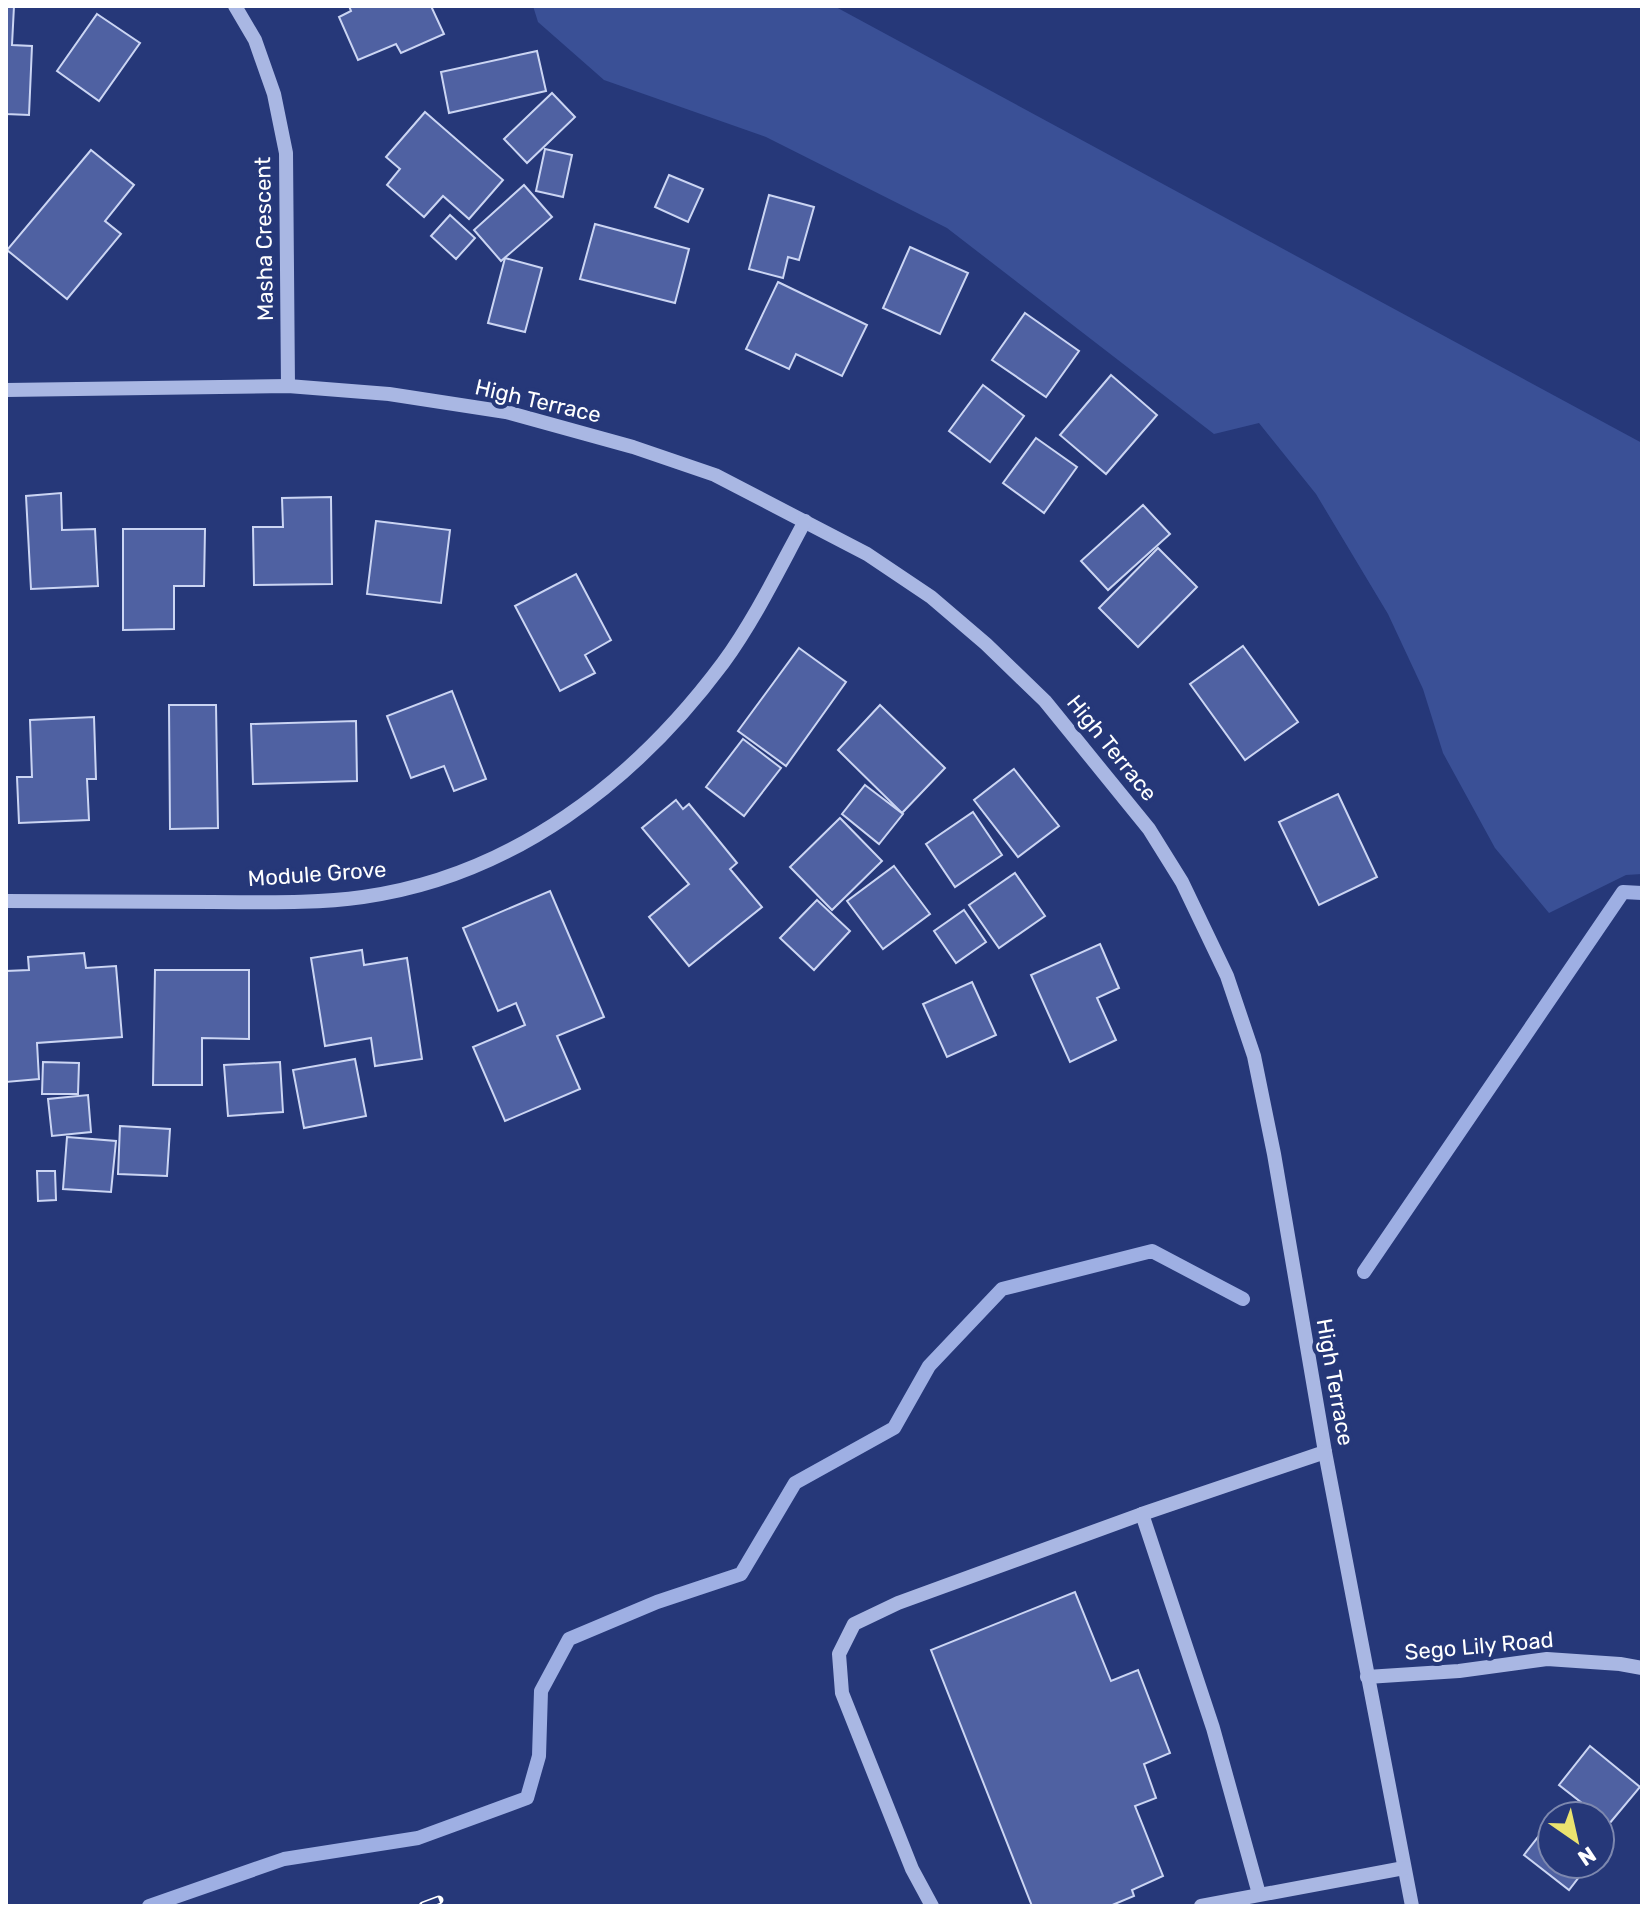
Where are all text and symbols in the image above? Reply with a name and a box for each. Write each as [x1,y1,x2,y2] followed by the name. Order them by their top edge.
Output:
[249,156,279,321] street label: Masha Crescent
[472,373,604,429] street label: High Terrace
[1061,690,1163,806] street label: High Terrace
[247,856,387,892] street label: Module Grove
[1311,1316,1359,1448] street label: High Terrace
[1403,1626,1555,1666] street label: Sego Lily Road
[1536,1800,1616,1880] north arrow
[1573,1841,1601,1872] text: N

